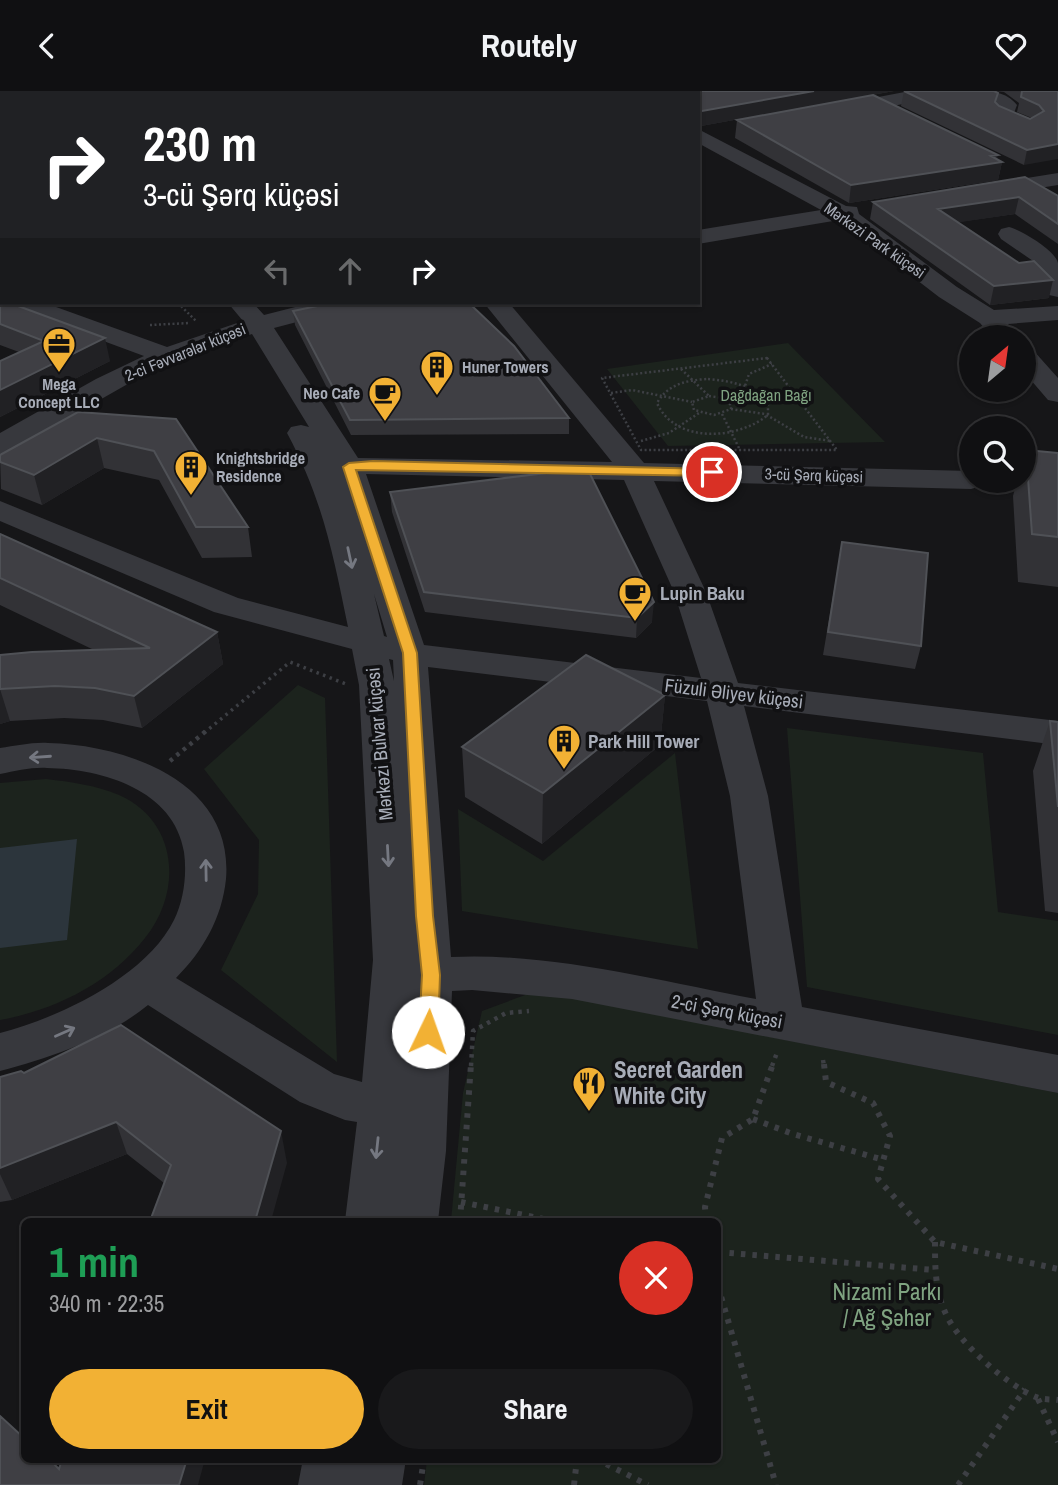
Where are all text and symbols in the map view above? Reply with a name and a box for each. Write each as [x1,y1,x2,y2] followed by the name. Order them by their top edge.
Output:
[481,24,577,67] text: Routely
[28,27,66,65] icon: back
[992,27,1030,65] icon: heart
[143,110,257,176] text: 230 m
[28,119,119,210] icon: right
[143,173,340,216] text: 3-cü Şərq küçəsi
[820,197,930,283] street label: Mərkəzi Park küçəsi
[258,252,296,290] icon: left
[331,252,369,290] icon: ahead
[404,252,442,290] icon: right
[121,318,249,386] street label: 2-ci Fəvvarələr küçəsi
[40,325,78,374] office icon: Mega Concept LLC
[959,325,1036,403] north arrow
[959,325,1036,493] map controls
[418,348,456,397] building icon: Huner Towers
[462,356,549,378] place label: Huner Towers
[18,373,100,413] place label: Mega Concept LLC
[366,374,404,423] cafe icon: Neo Cafe
[303,382,360,404] place label: Neo Cafe
[720,384,812,406] park label: Dağdağan Bağı
[959,416,1036,493] button: search
[682,442,742,502] pin
[216,447,305,487] place label: Knightsbridge Residence
[172,448,210,497] building icon: Knightsbridge Residence
[693,453,731,491] icon: arrive
[764,462,864,488] street label: 3-cü Şərq küçəsi
[343,546,357,569] one-way arrow
[616,574,654,623] cafe icon: Lupin Baku
[660,580,745,606] place label: Lupin Baku
[359,667,399,821] street label: Mərkəzi Bulvar küçəsi
[663,672,805,714] street label: Füzuli Əliyev küçəsi
[545,722,583,771] building icon: Park Hill Tower
[588,728,699,754] place label: Park Hill Tower
[28,750,51,763] one-way arrow
[382,844,395,867] one-way arrow
[199,858,213,881] one-way arrow
[669,987,785,1035] street label: 2-ci Şərq küçəsi
[391,995,465,1069] position arrow
[54,1025,75,1038] one-way arrow
[614,1054,743,1111] place label: Secret Garden White City
[570,1064,608,1113] restaurant icon: Secret Garden White City
[371,1136,384,1159] one-way arrow
[49,1234,139,1290] text: 1 min
[619,1241,693,1315] button: close
[833,1276,942,1333] park label: Nizami Parkı / Ağ Şəhər
[49,1288,164,1319] text: 340 m · 22:35
[49,1369,364,1449] button: Exit
[378,1369,693,1449] button: Share

